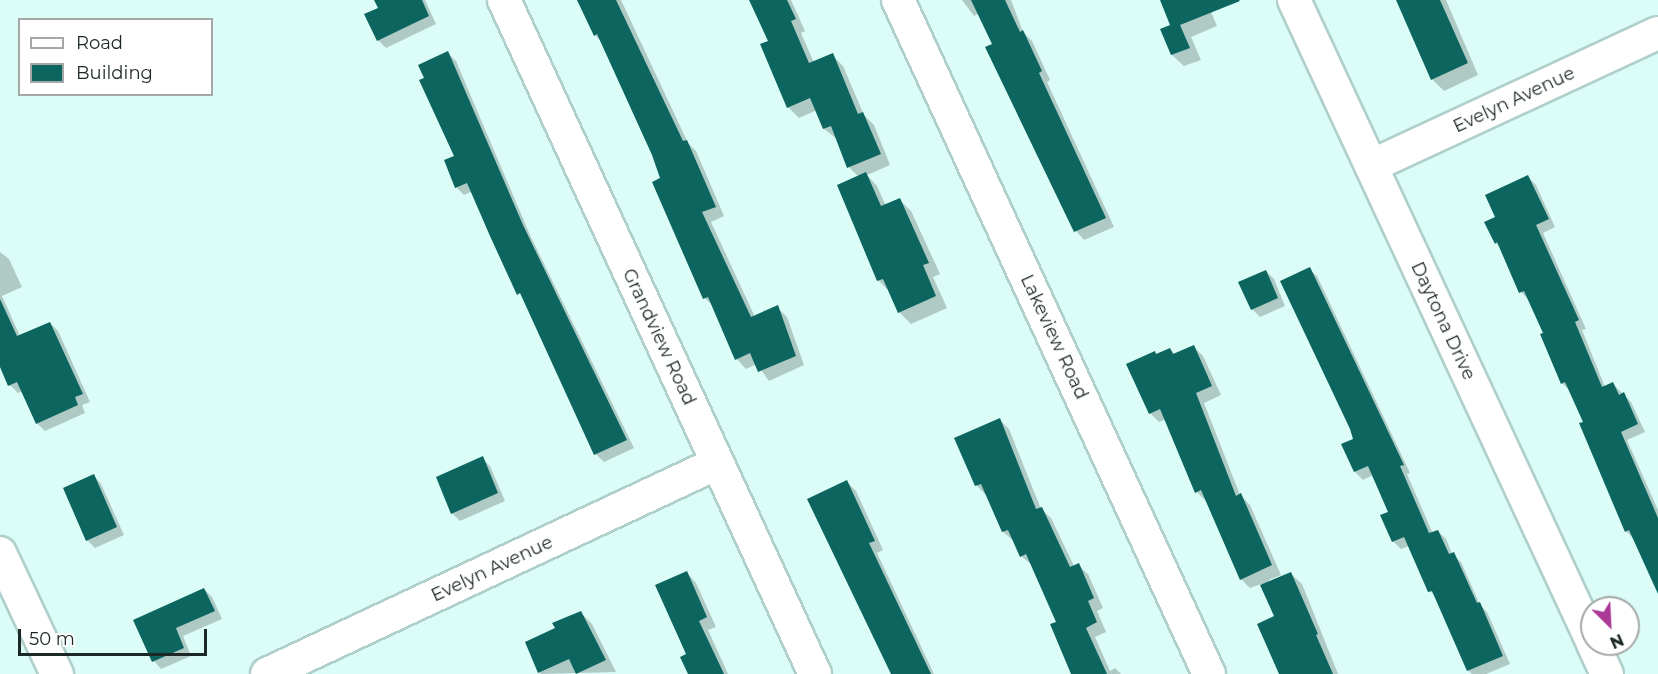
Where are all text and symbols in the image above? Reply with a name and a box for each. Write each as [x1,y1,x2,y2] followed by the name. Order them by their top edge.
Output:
[18,18,213,96] legend
[76,32,123,54] text: Road
[76,62,153,84] text: Building
[1450,62,1578,138] street label: Evelyn Avenue
[1406,258,1480,384] street label: Daytona Drive
[618,265,700,409] street label: Grandview Road
[1016,271,1092,403] street label: Lakeview Road
[428,531,556,607] street label: Evelyn Avenue
[1580,596,1640,656] north arrow
[21,617,210,655] scale bar
[29,628,75,650] text: 50 m
[1607,630,1626,652] text: N

